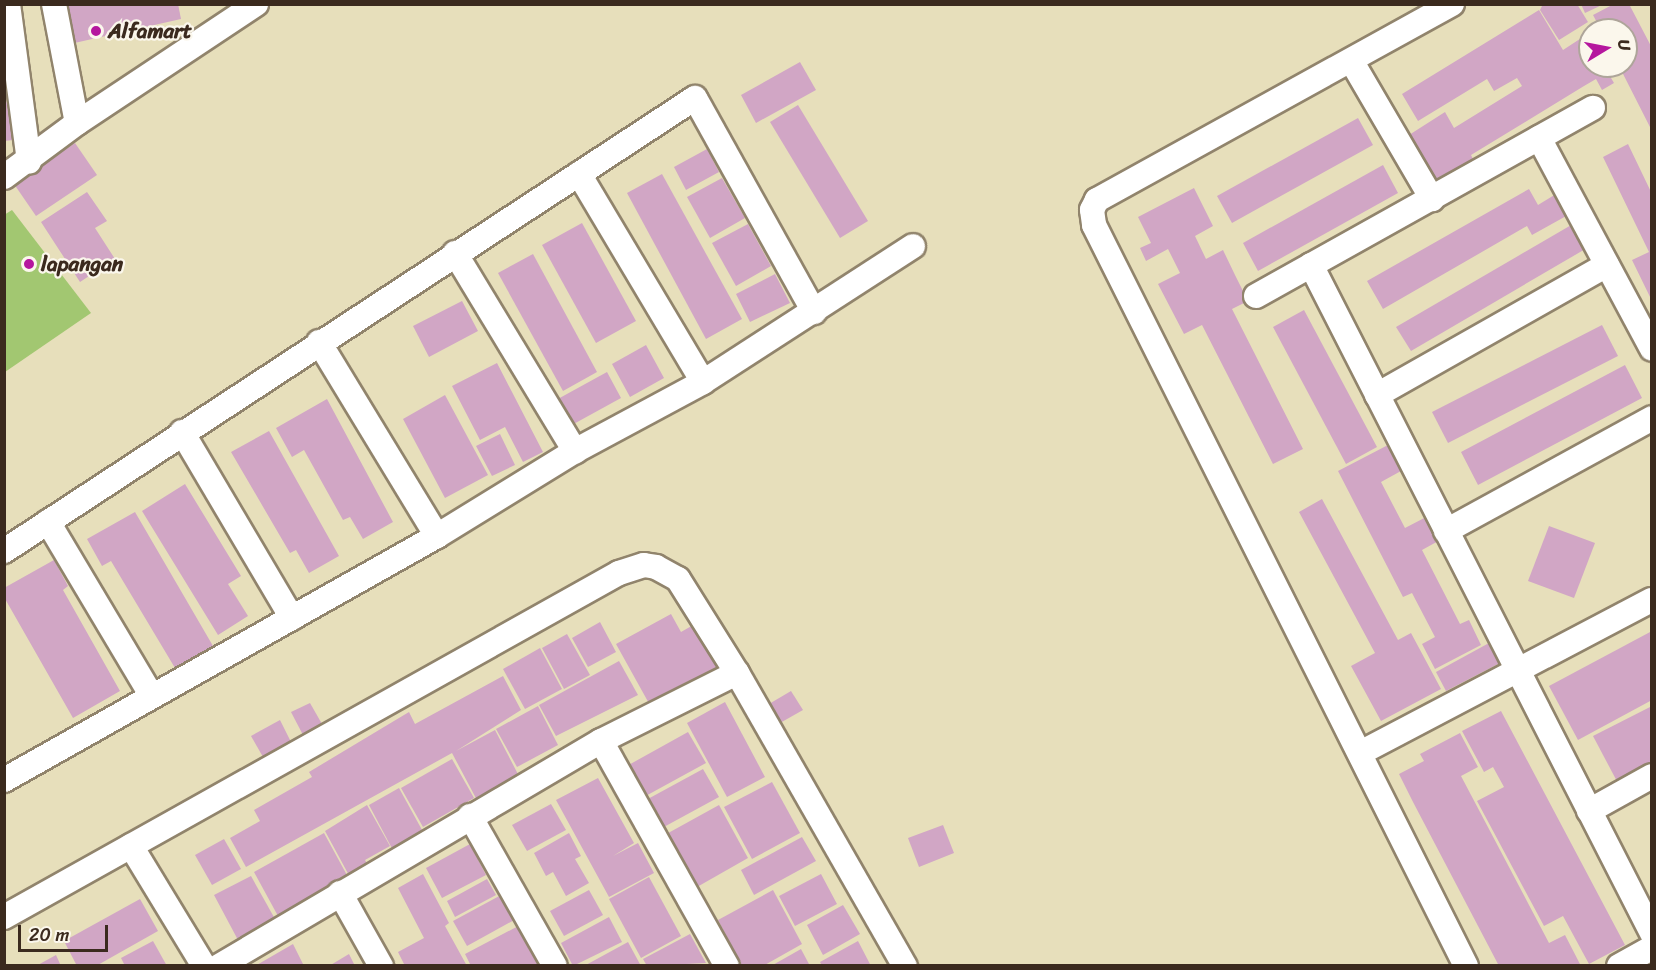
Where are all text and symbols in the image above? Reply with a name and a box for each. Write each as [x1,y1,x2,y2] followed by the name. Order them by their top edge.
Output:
[108,18,192,44] place label: Alfamart
[1578,18,1638,78] north arrow
[89,24,103,38] marker: Alfamart
[1609,37,1639,53] text: U
[41,251,123,277] place label: lapangan
[22,257,36,271] marker: lapangan
[21,913,111,951] scale bar
[29,919,69,951] text: 20 m

